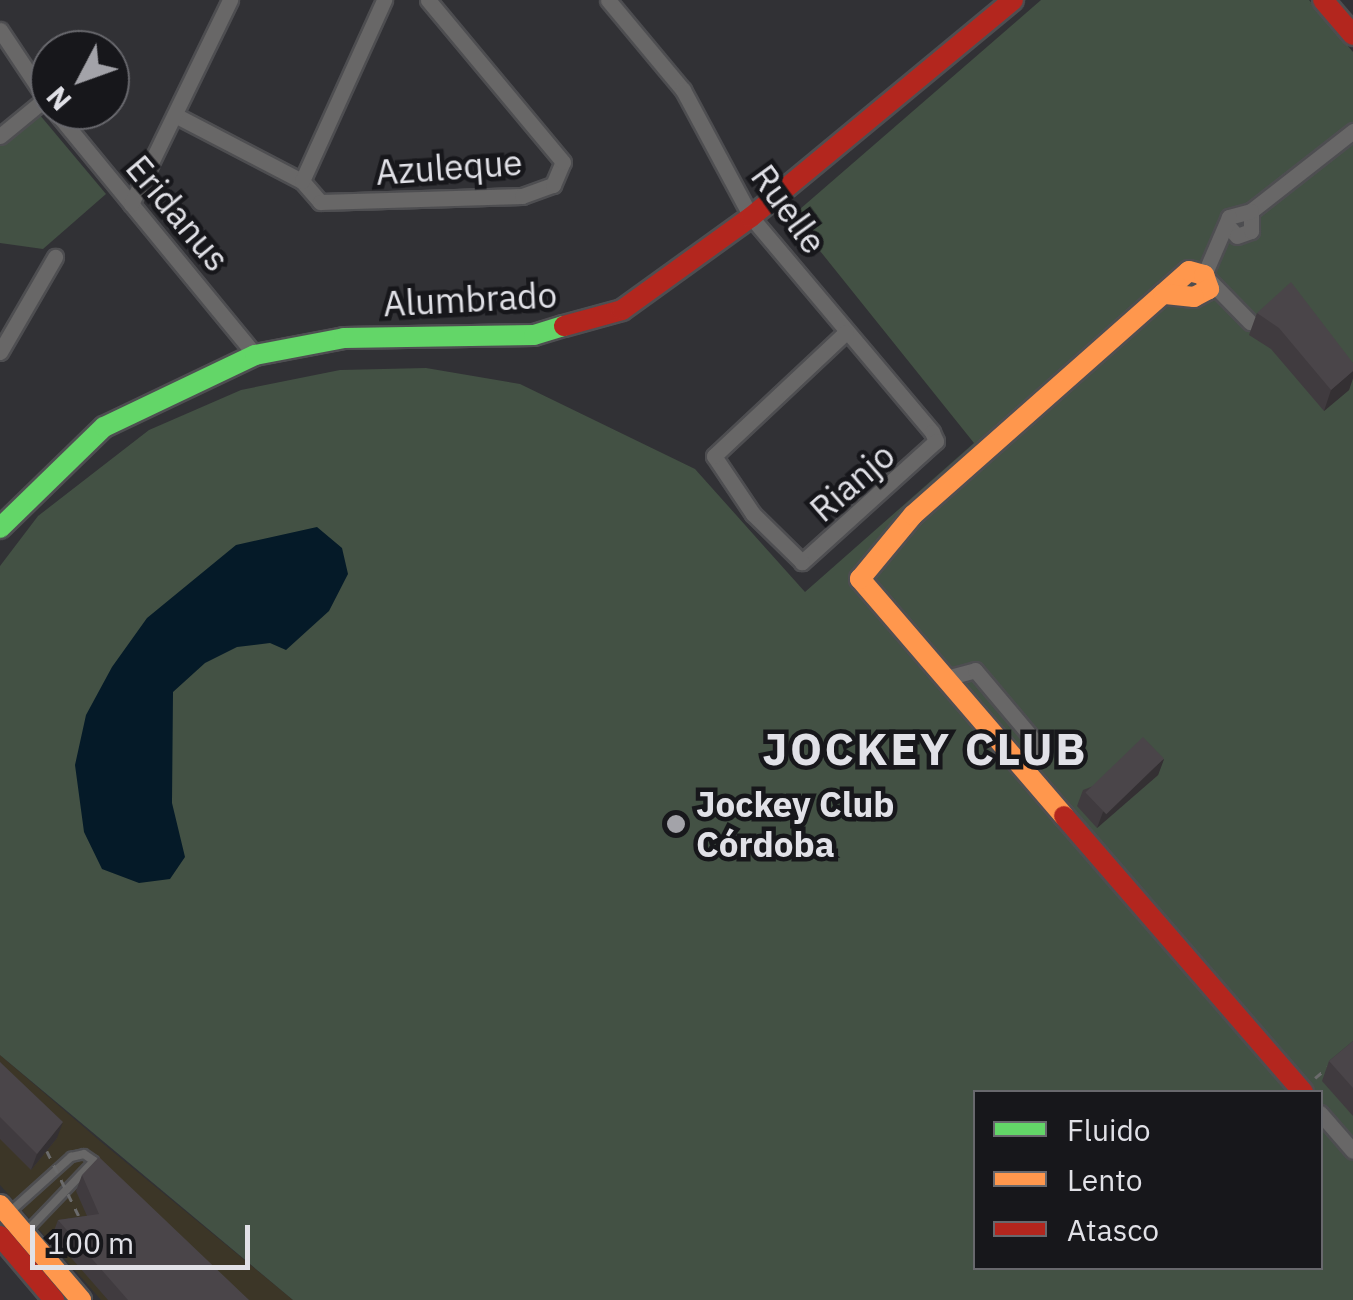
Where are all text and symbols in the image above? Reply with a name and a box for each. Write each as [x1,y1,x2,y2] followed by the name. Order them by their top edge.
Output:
[30,30,130,130] north arrow
[38,79,79,118] text: N
[374,141,524,193] street label: Azuleque
[118,147,238,279] street label: Eridanus
[743,156,835,262] street label: Ruelle
[382,273,558,325] street label: Alumbrado
[801,434,903,530] street label: Rianjo
[762,722,1088,776] district label: JOCKEY CLUB
[696,783,895,865] place label: Jockey Club Córdoba
[665,813,687,835] marker: Jockey Club Córdoba
[973,1090,1323,1270] legend
[1067,1110,1151,1149] text: Fluido
[1067,1160,1142,1199] text: Lento
[35,1205,255,1267] scale bar
[1067,1210,1159,1249] text: Atasco
[47,1223,134,1262] text: 100 m

